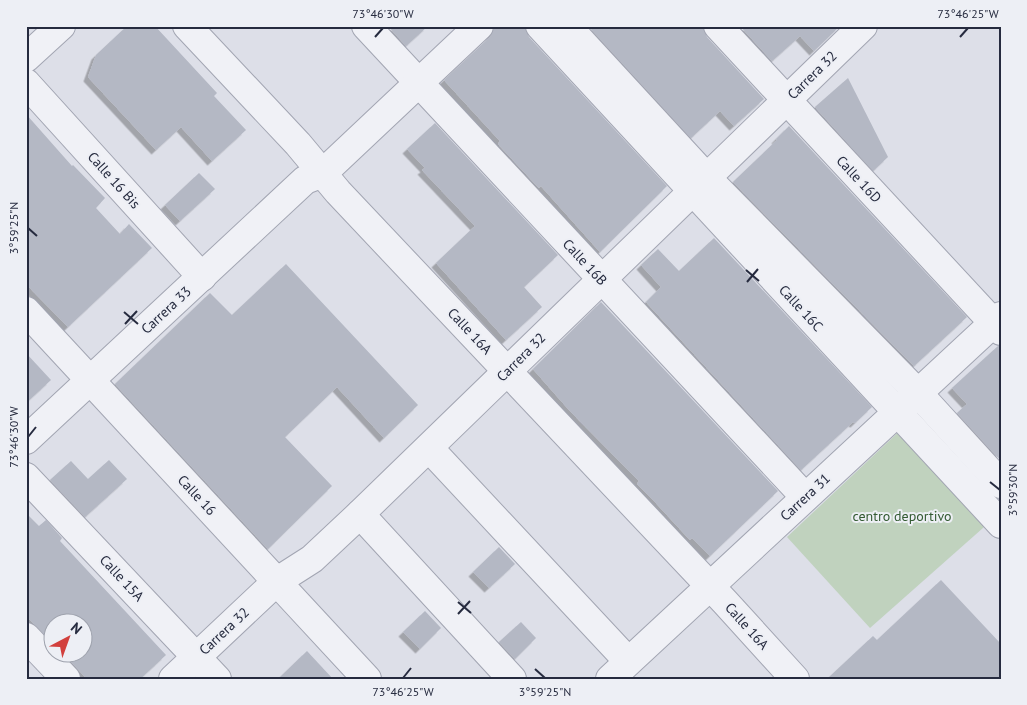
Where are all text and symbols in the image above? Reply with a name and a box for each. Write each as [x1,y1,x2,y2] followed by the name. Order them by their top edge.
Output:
[352,6,414,21] text: 73°46'30"W
[937,6,999,21] text: 73°46'25"W
[783,47,841,103] street label: Carrera 32
[84,148,144,212] street label: Calle 16 Bis
[833,152,885,206] street label: Calle 16D
[6,202,21,254] text: 3°59'25"N
[559,235,611,289] street label: Calle 16B
[775,281,827,335] street label: Calle 16C
[137,282,195,338] street label: Carrera 33
[444,304,497,359] street label: Calle 16A
[493,329,549,385] street label: Carrera 32
[6,406,21,468] text: 73°46'30"W
[1005,464,1020,516] text: 3°59'30"N
[776,469,834,525] street label: Carrera 31
[174,471,220,519] street label: Calle 16
[852,507,952,525] park label: centro deportivo
[96,551,149,606] street label: Calle 15A
[721,599,773,654] street label: Calle 16A
[195,603,253,659] street label: Carrera 32
[42,612,92,662] north arrow
[67,618,86,638] text: N
[372,684,434,699] text: 73°46'25"W
[519,684,571,699] text: 3°59'25"N

